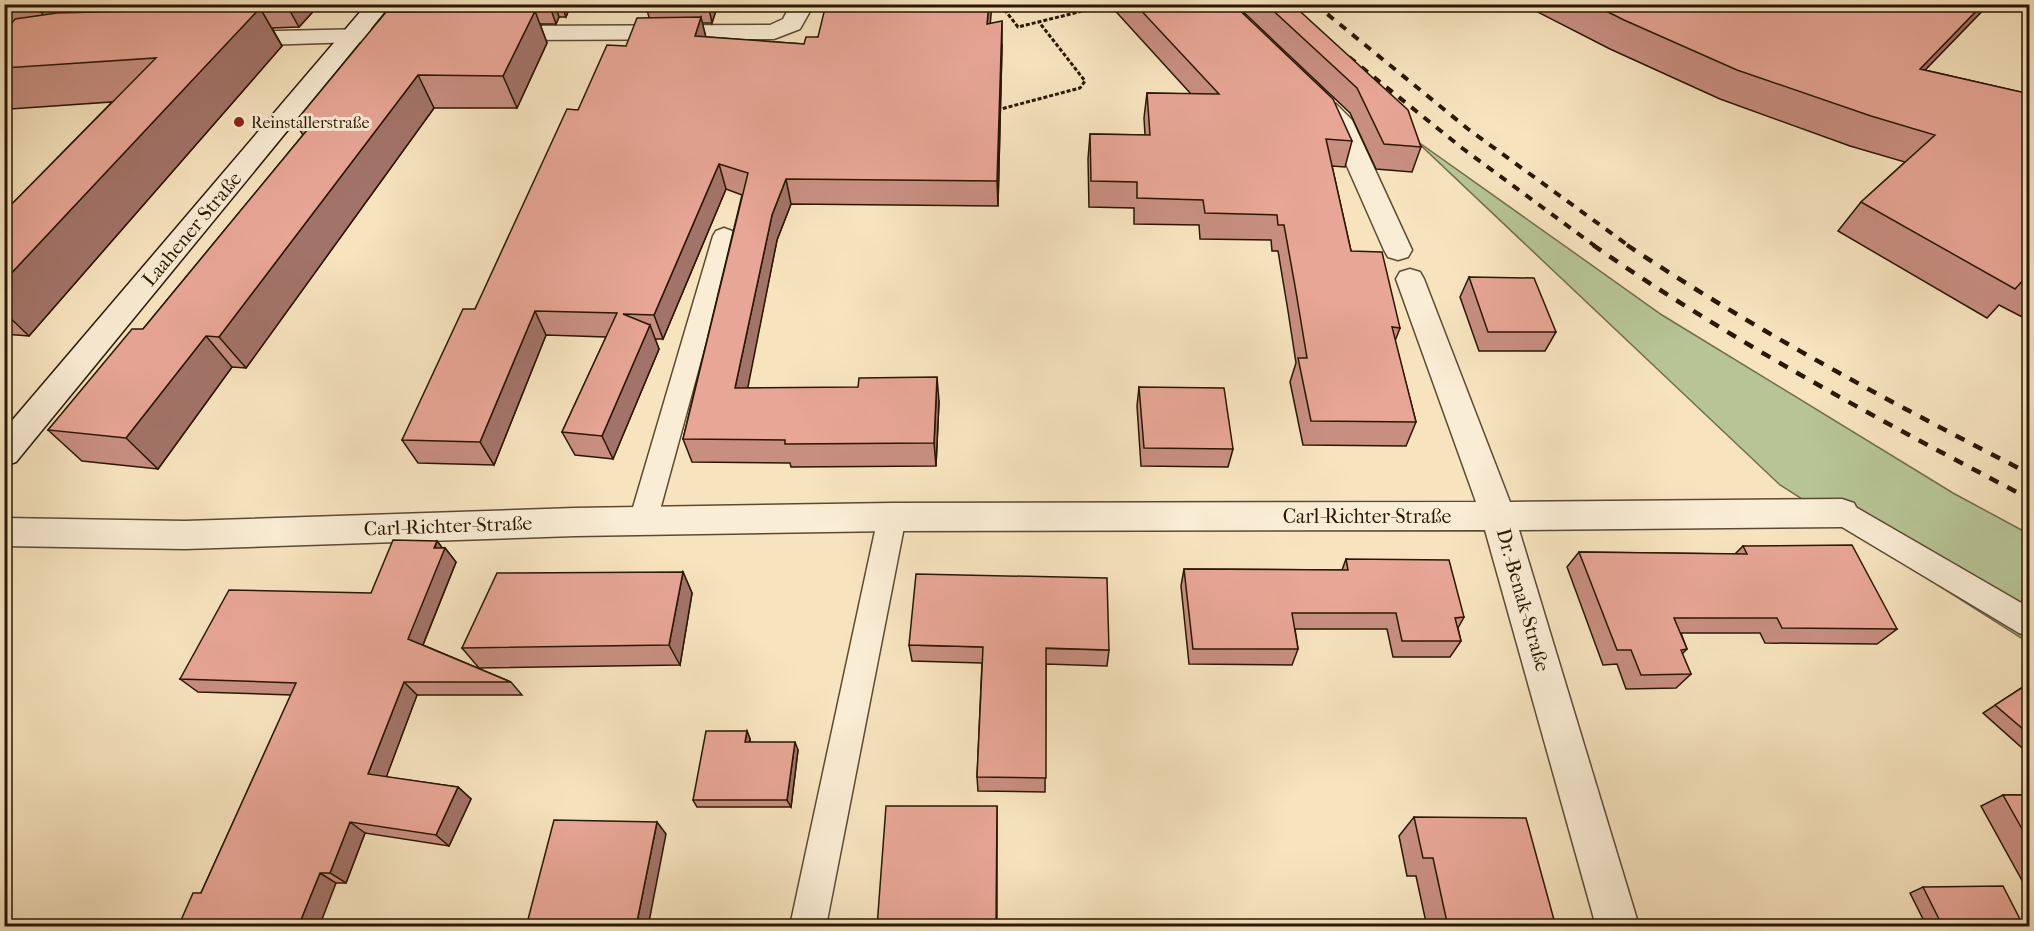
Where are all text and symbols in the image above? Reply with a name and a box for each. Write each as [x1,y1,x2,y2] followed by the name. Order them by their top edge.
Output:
[251,113,369,132] place label: Reinstallerstraße
[232,115,246,129] marker: Reinstallerstraße
[138,167,246,291] street label: Laahener Straße
[1283,505,1451,528] street label: Carl-Richter-Straße
[363,512,533,540] street label: Carl-Richter-Straße
[1492,526,1554,674] street label: Dr.-Benak-Straße

